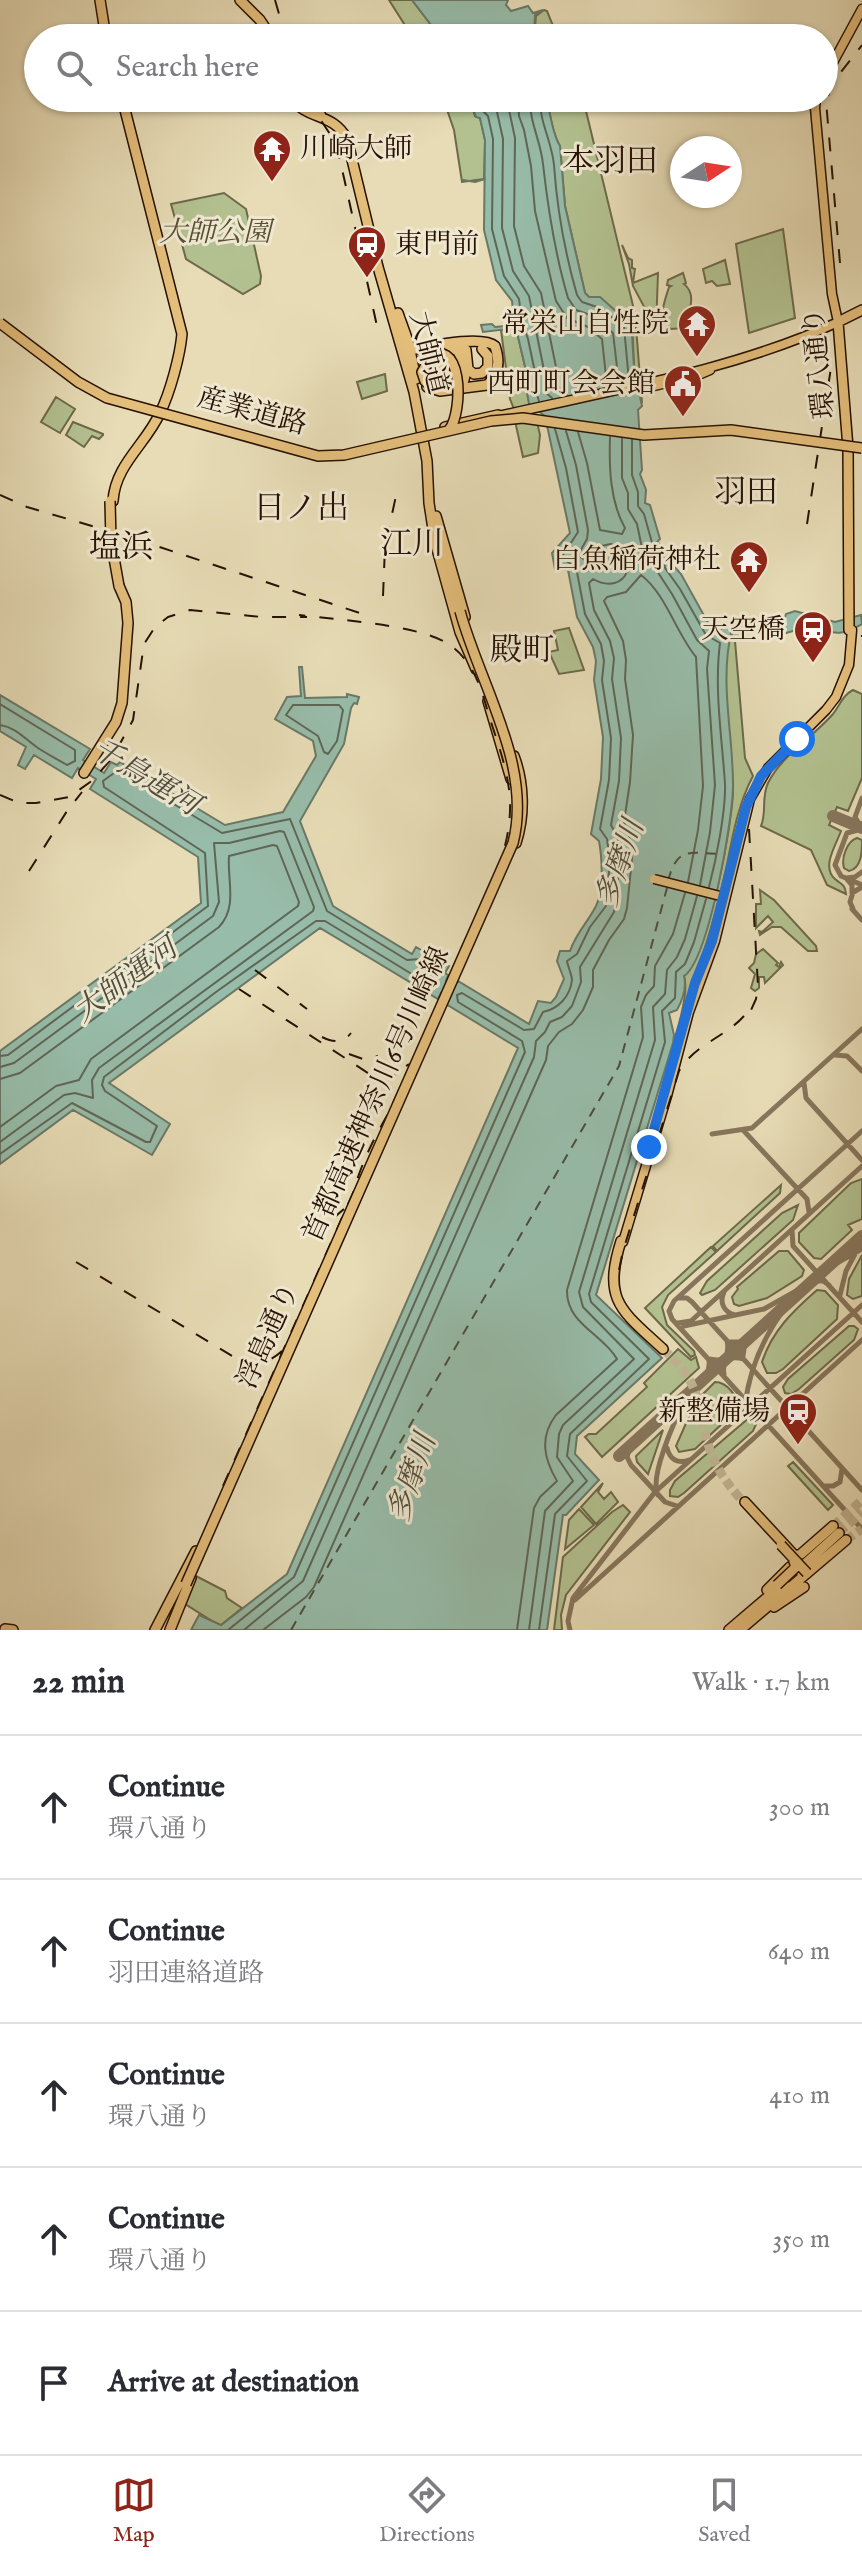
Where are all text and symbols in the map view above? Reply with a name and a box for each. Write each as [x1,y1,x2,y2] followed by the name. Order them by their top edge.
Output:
[24,24,838,112] search box
[52,46,96,90] icon: search
[116,49,259,87] text: Search here
[251,128,293,183] temple icon: 川崎大師
[300,132,412,167] place label: 川崎大師
[670,136,742,208] north arrow
[562,142,658,183] district label: 本羽田
[159,216,275,251] park label: 大師公園
[346,224,388,279] station icon: 東門前
[395,228,479,263] place label: 東門前
[676,303,718,358] temple icon: 常栄山自性院
[797,305,843,421] street label: 環八通り
[501,307,669,342] place label: 常栄山自性院
[401,308,455,398] street label: 大師道
[662,363,704,418] public building icon: 西町町会会館
[487,367,655,402] place label: 西町町会会館
[193,381,311,443] street label: 産業道路
[714,473,778,514] district label: 羽田
[253,489,349,530] district label: 日ノ出
[380,525,444,566] district label: 江川
[89,528,153,569] district label: 塩浜
[728,539,770,594] temple icon: 白魚稲荷神社
[553,543,721,578] place label: 白魚稲荷神社
[792,609,834,664] station icon: 天空橋
[701,613,785,648] place label: 天空橋
[490,631,554,672] district label: 殿町
[779,721,815,757] route start
[84,731,211,828] water label: 千鳥運河
[588,812,655,913] water label: 多摩川
[66,927,190,1032] water label: 大師運河
[296,942,458,1248] street label: 首都高速神奈川6号川崎線
[631,1129,667,1165] route end
[230,1278,308,1394] street label: 浮島通り
[777,1391,819,1446] station icon: 新整備場
[658,1395,770,1430] place label: 新整備場
[380,1426,447,1527] water label: 多摩川
[32,1661,125,1704] text: 22 min
[692,1666,830,1699] text: Walk · 1.7 km
[108,1769,225,1807] text: Continue
[32,1785,76,1829] icon: ahead
[769,1791,830,1824] text: 300 m
[108,1813,212,1846] text: 環八通り
[108,1913,225,1951] text: Continue
[32,1929,76,1973] icon: ahead
[768,1935,830,1968] text: 640 m
[108,1957,264,1990] text: 羽田連絡道路
[108,2057,225,2095] text: Continue
[32,2073,76,2117] icon: ahead
[769,2079,830,2112] text: 410 m
[108,2101,212,2134] text: 環八通り
[108,2201,225,2239] text: Continue
[32,2217,76,2261] icon: ahead
[772,2223,830,2256] text: 350 m
[108,2245,212,2278] text: 環八通り
[32,2361,76,2405] icon: arrive
[108,2364,359,2402] text: Arrive at destination
[112,2473,156,2549] tab: Map
[379,2473,475,2549] tab: Directions
[698,2473,750,2549] tab: Saved

